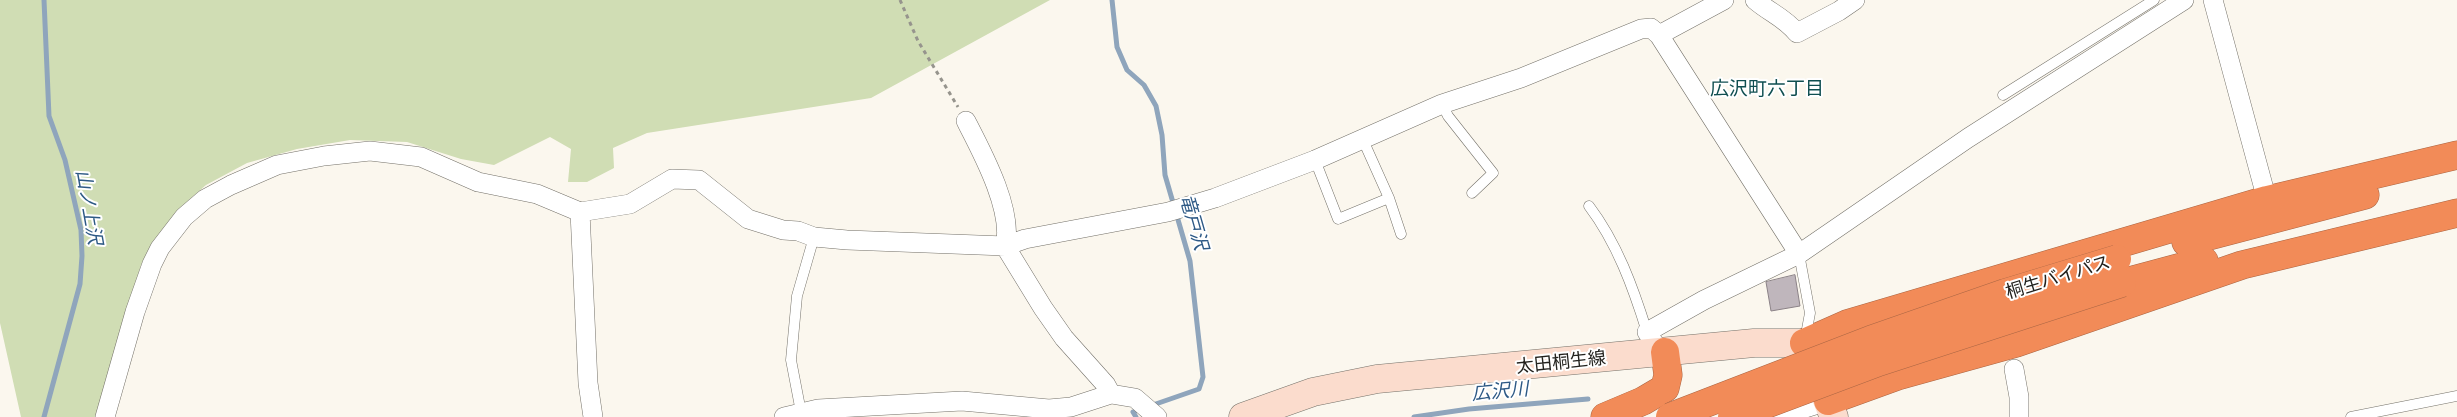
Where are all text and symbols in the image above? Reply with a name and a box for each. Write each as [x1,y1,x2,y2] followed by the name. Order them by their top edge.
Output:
[1710,78,1824,100] district label: 広沢町六丁目
[71,168,107,246] water label: 山ノ上沢
[1175,191,1213,253] water label: 竜戸沢
[2003,251,2113,303] street label: 桐生バイパス
[1515,347,1607,377] street label: 太田桐生線
[1471,377,1529,405] water label: 広沢川

